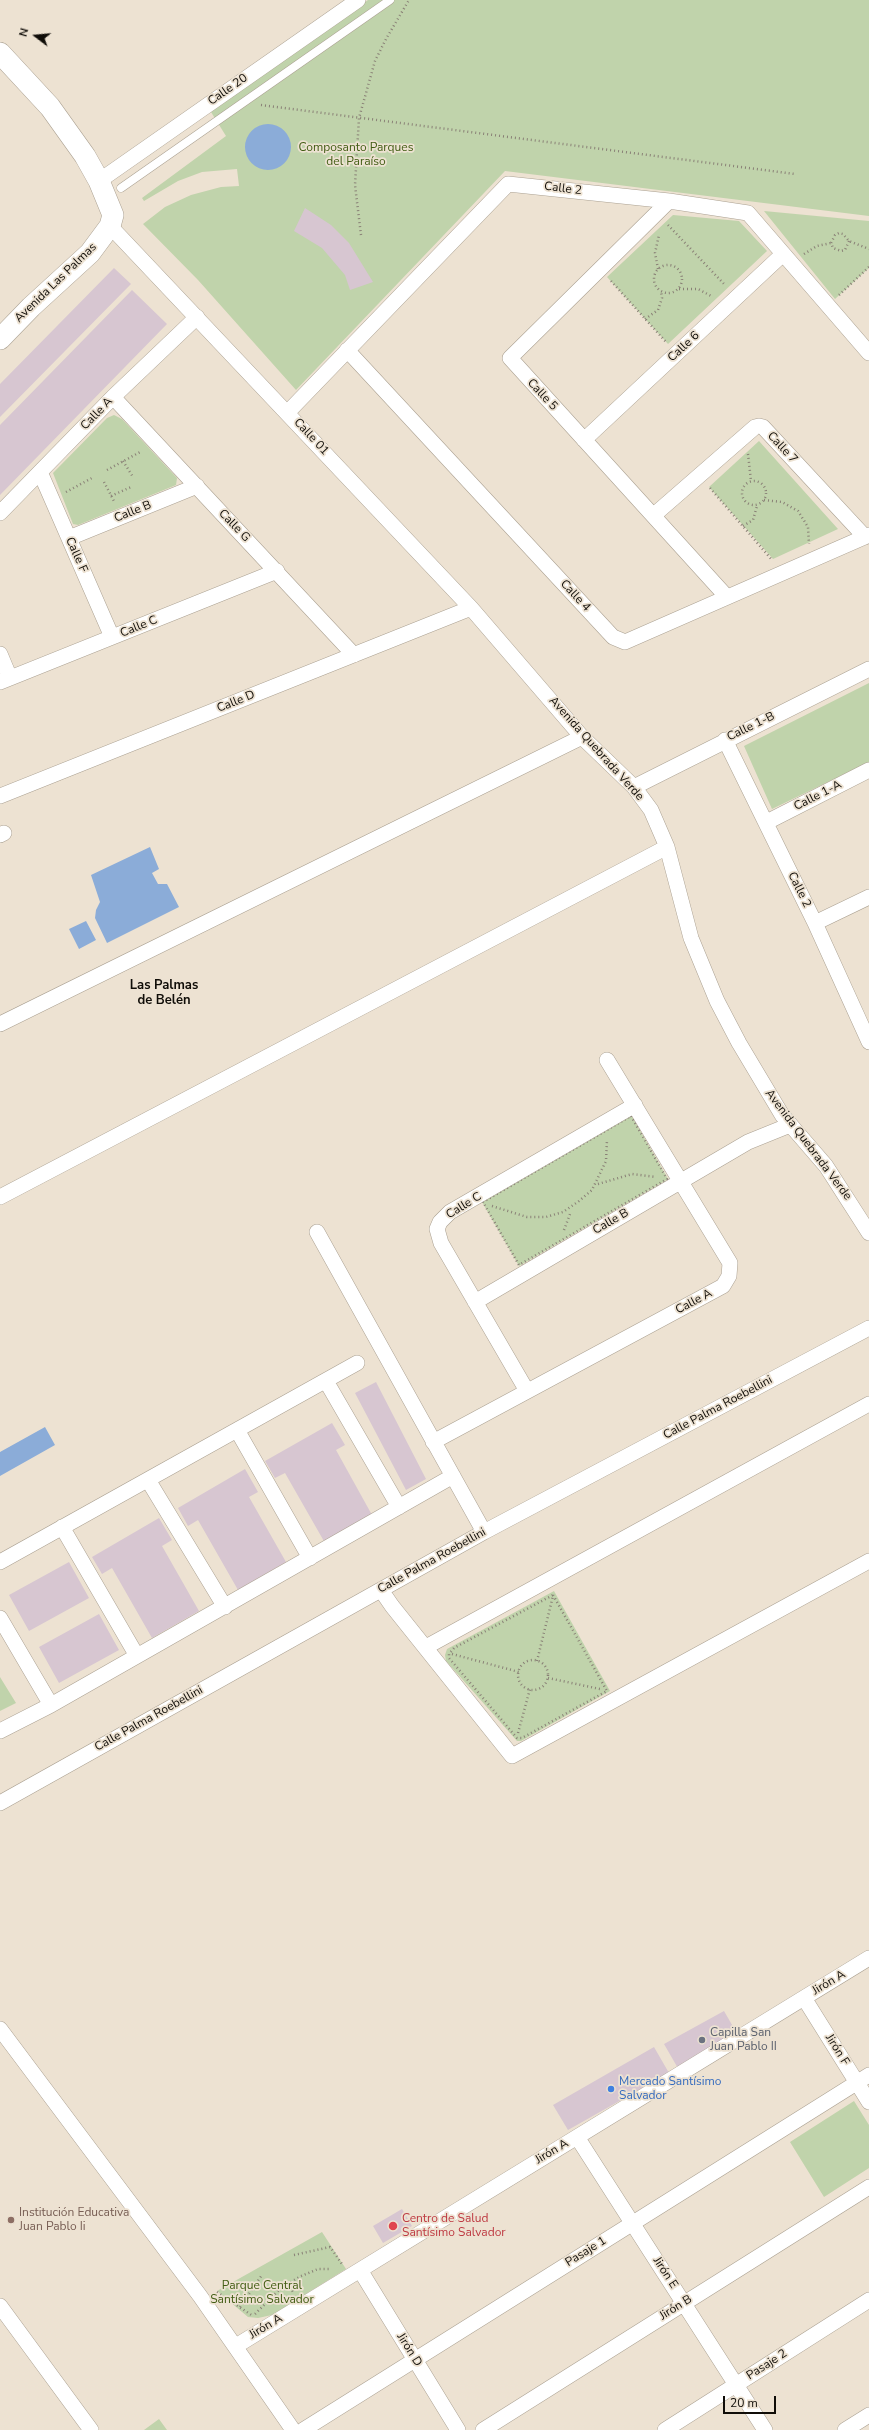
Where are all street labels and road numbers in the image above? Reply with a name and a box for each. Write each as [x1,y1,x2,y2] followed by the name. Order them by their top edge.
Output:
[205,71,251,109] street label: Calle 20
[543,180,583,198] street label: Calle 2
[12,240,100,326] street label: Avenida Las Palmas
[665,329,703,365] street label: Calle 6
[524,376,560,414] street label: Calle 5
[78,395,116,433] street label: Calle A
[290,416,332,458] street label: Calle 01
[764,429,800,467] street label: Calle 7
[112,498,154,526] street label: Calle B
[215,507,253,545] street label: Calle G
[62,535,90,575] street label: Calle F
[557,577,593,615] street label: Calle 4
[118,613,160,641] street label: Calle C
[215,688,257,716] street label: Calle D
[546,694,646,804] street label: Avenida Quebrada Verde
[725,709,777,745] street label: Calle 1-B
[792,778,844,814] street label: Calle 1-A
[784,870,814,910] street label: Calle 2
[762,1087,854,1203] street label: Avenida Quebrada Verde
[444,1190,484,1222] street label: Calle C
[591,1206,631,1238] street label: Calle B
[673,1286,715,1318] street label: Calle A
[661,1373,775,1443] street label: Calle Palma Roebellini
[375,1525,489,1597] street label: Calle Palma Roebellini
[92,1683,206,1755] street label: Calle Palma Roebellini
[810,1968,848,1998] street label: Jirón A
[822,2032,852,2068] street label: Jirón F
[533,2137,571,2167] street label: Jirón A
[563,2234,609,2270] street label: Pasaje 1
[650,2255,680,2291] street label: Jirón E
[657,2292,695,2324] street label: Jirón B
[247,2312,285,2342] street label: Jirón A
[393,2331,425,2369] street label: Jirón D
[744,2347,790,2383] street label: Pasaje 2

